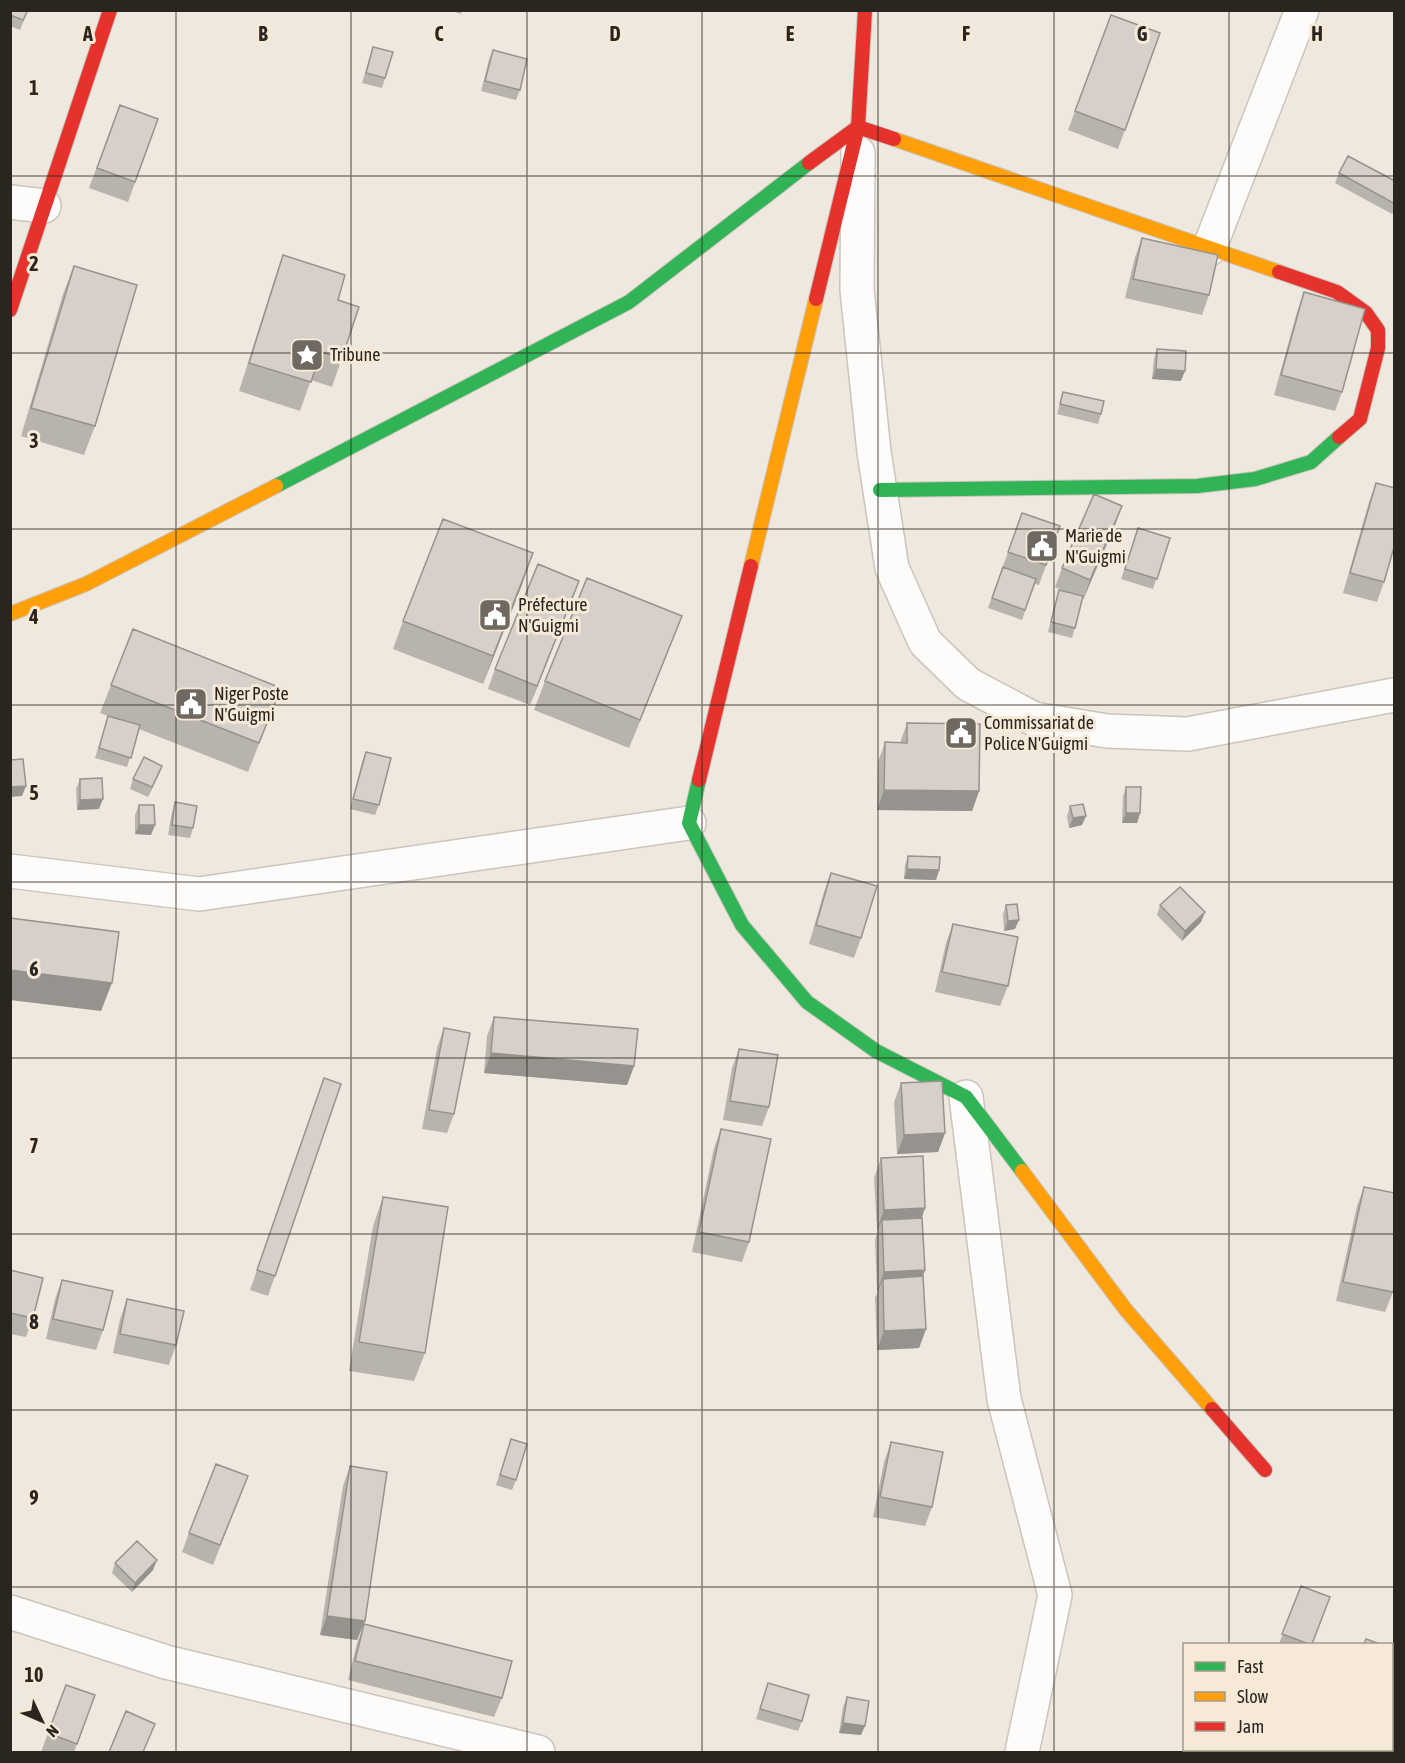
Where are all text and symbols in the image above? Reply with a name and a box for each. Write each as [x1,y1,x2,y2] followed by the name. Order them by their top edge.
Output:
[82,22,93,45] text: A
[258,22,268,45] text: B
[435,22,444,45] text: C
[609,22,621,45] text: D
[786,22,795,45] text: E
[962,22,970,45] text: F
[1137,22,1148,45] text: G
[1311,22,1323,45] text: H
[29,76,39,99] text: 1
[29,252,39,275] text: 2
[289,337,325,373] place icon: Tribune
[330,344,380,365] place label: Tribune
[29,429,39,452] text: 3
[1065,525,1126,567] place label: Marie de N'Guigmi
[1024,528,1060,564] public building icon: Marie de N'Guigmi
[518,594,587,636] place label: Préfecture N'Guigmi
[477,597,513,633] public building icon: Préfecture N'Guigmi
[28,605,39,628] text: 4
[214,683,289,725] place label: Niger Poste N'Guigmi
[173,686,209,722] public building icon: Niger Poste N'Guigmi
[984,712,1094,754] place label: Commissariat de Police N'Guigmi
[943,715,979,751] public building icon: Commissariat de Police N'Guigmi
[29,781,39,804] text: 5
[29,957,39,980] text: 6
[29,1134,39,1157] text: 7
[29,1310,39,1333] text: 8
[29,1486,39,1509] text: 9
[1183,1643,1393,1751] legend
[1237,1656,1264,1677] text: Fast
[25,1663,43,1686] text: 10
[1237,1686,1268,1707] text: Slow
[12,1691,72,1751] north arrow
[1237,1716,1264,1737] text: Jam
[43,1722,63,1741] text: N

